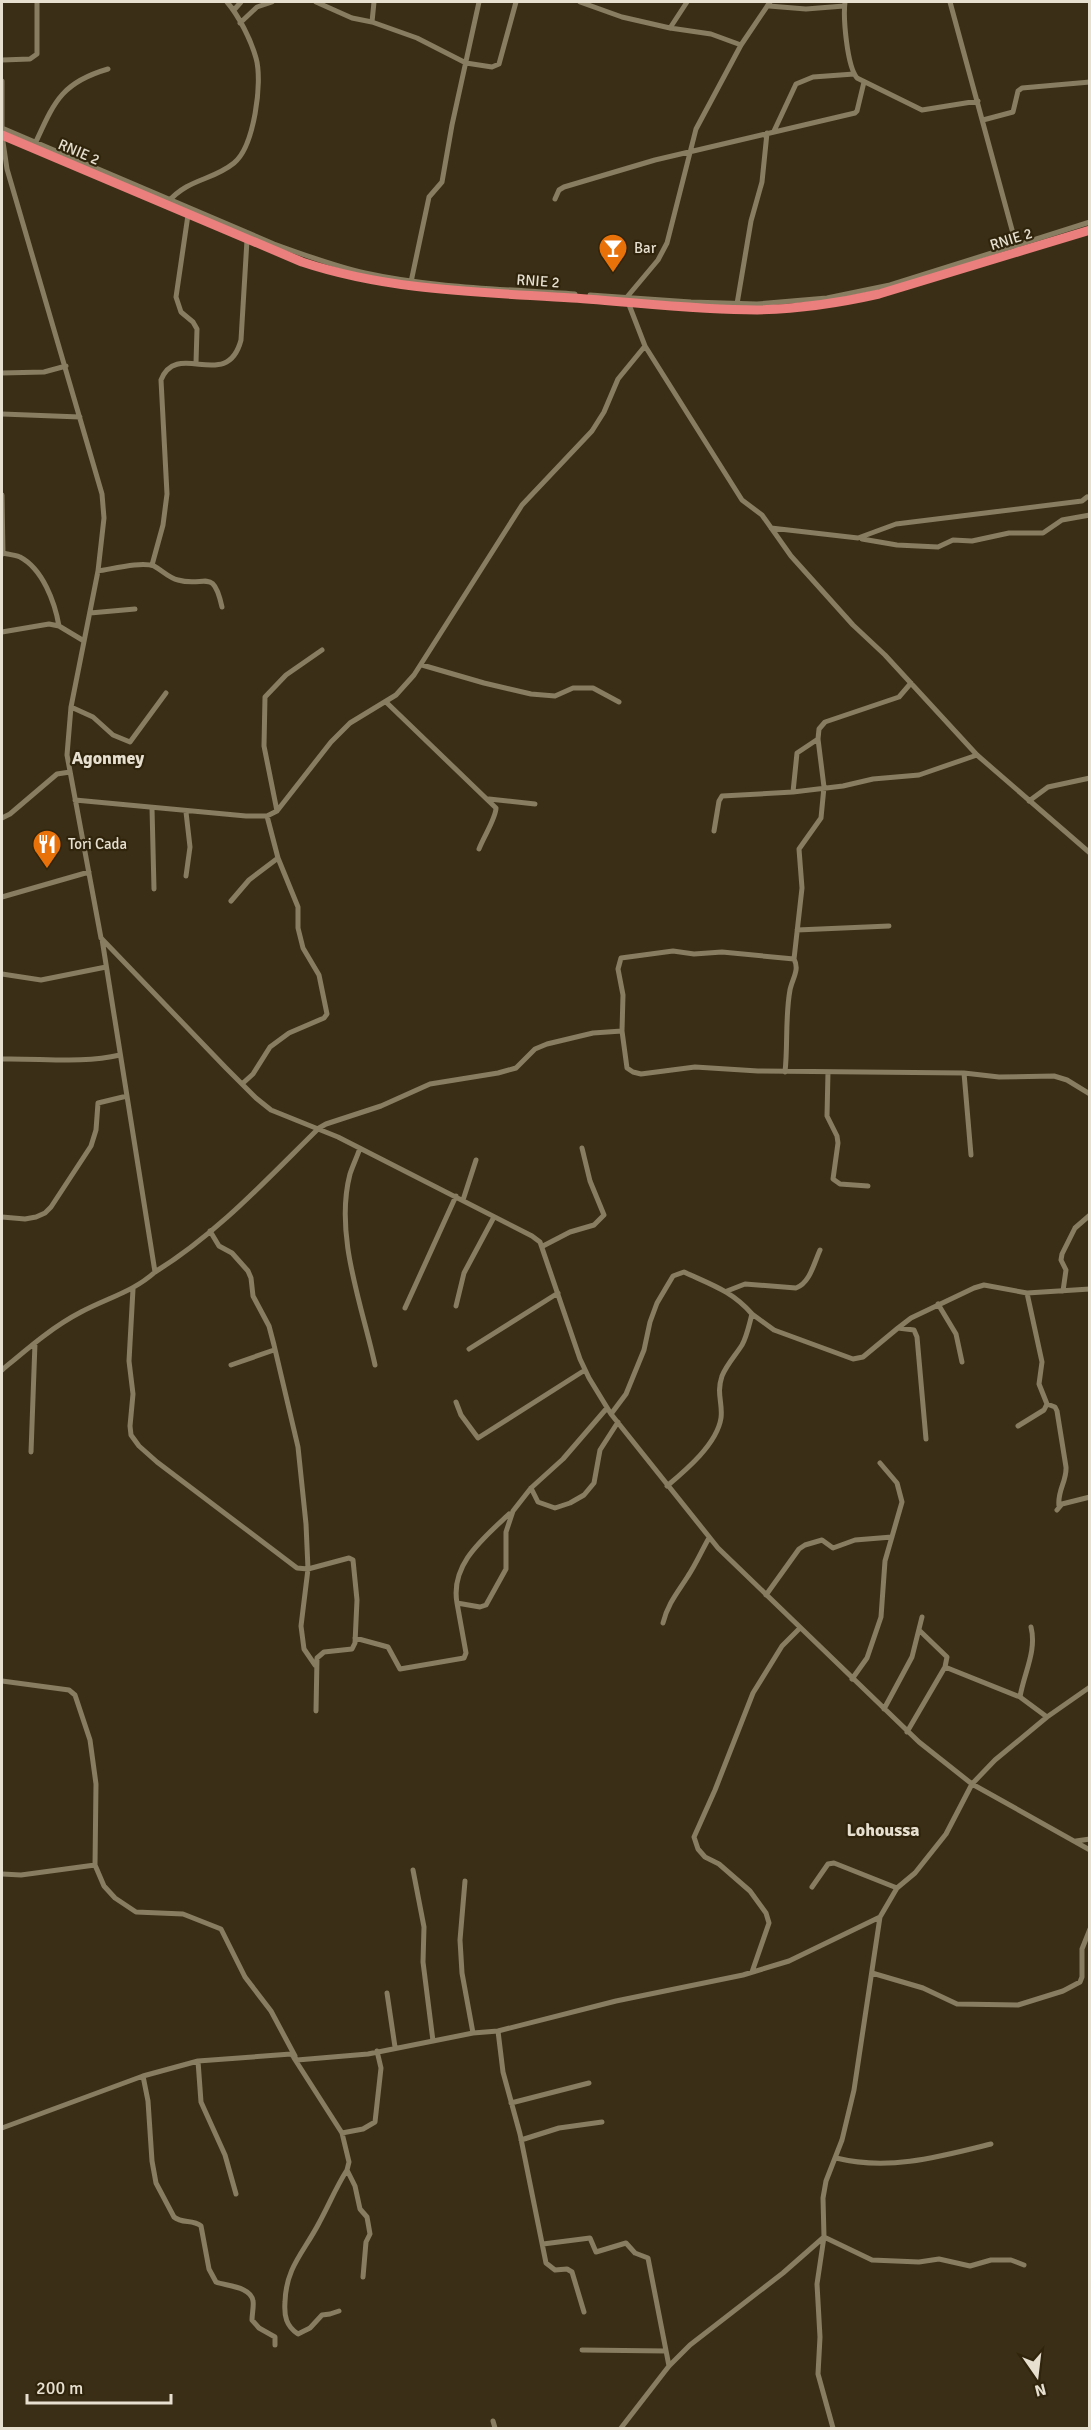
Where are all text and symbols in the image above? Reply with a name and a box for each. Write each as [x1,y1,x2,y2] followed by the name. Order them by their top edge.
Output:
[55,135,103,169] street label: RNIE 2
[988,224,1034,254] street label: RNIE 2
[597,232,629,274] bar icon: Bar
[634,239,657,257] place label: Bar
[516,271,560,291] street label: RNIE 2
[72,747,144,769] district label: Agonmey
[31,828,63,870] restaurant icon: Tori Cada
[68,835,127,853] place label: Tori Cada
[847,1819,919,1841] district label: Lohoussa
[1007,2346,1067,2406] north arrow
[27,2367,171,2405] scale bar
[36,2377,83,2399] text: 200 m
[1033,2379,1048,2401] text: N

